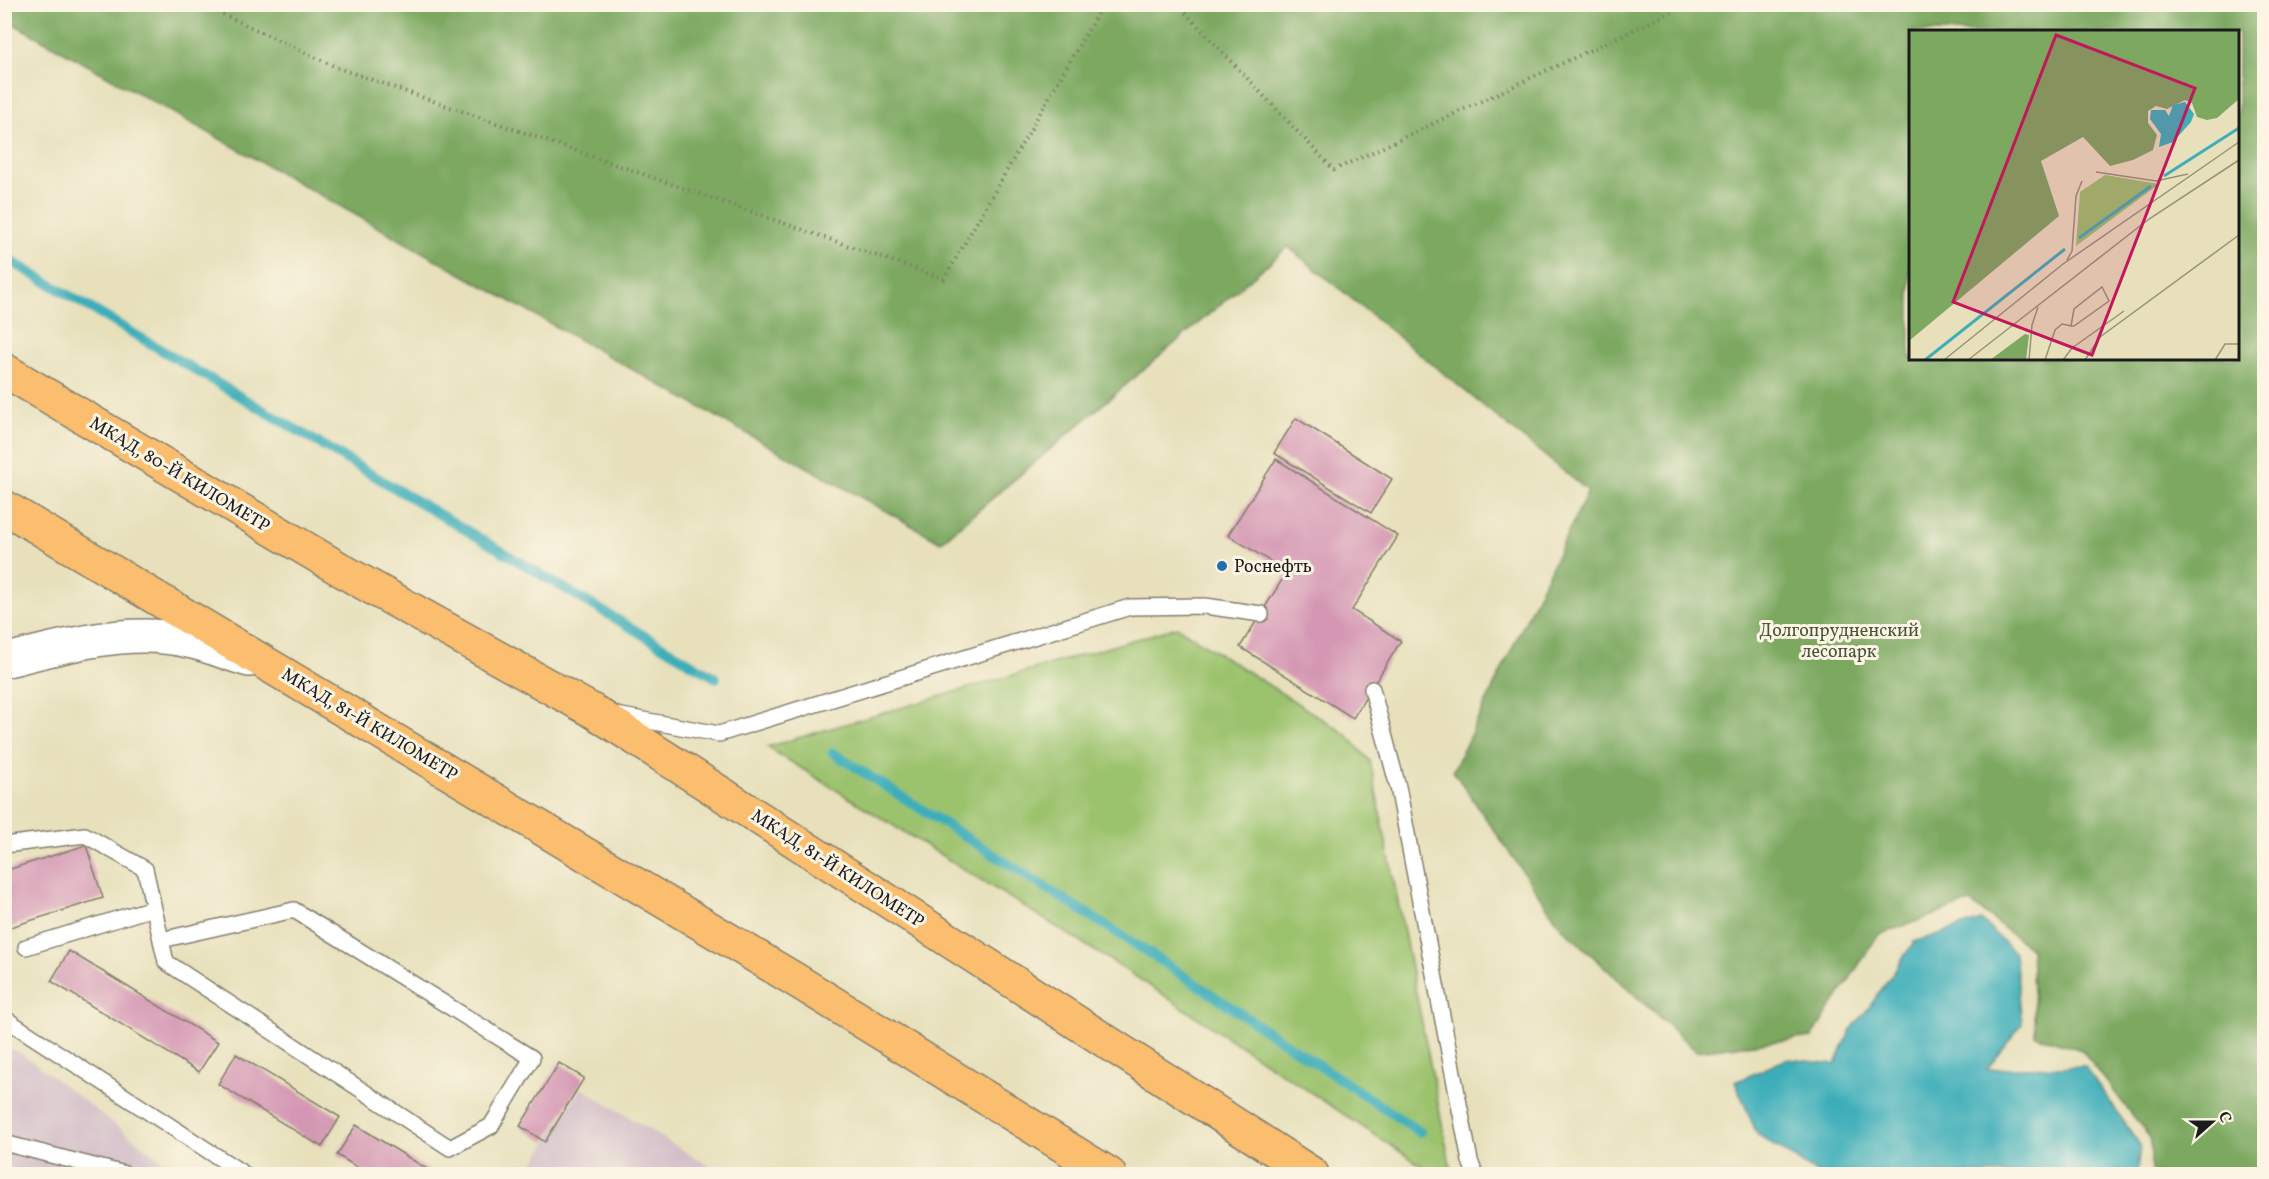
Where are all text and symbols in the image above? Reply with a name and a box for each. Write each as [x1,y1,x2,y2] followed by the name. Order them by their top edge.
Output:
[1909,30,2239,360] inset map
[84,411,274,539] street label: МКАД, 80-Й КИЛОМЕТР
[1234,555,1312,580] place label: Роснефть
[1215,559,1229,573] marker: Роснефть
[1759,619,1919,665] park label: Долгопрудненский лесопарк
[276,663,462,788] street label: МКАД, 81-Й КИЛОМЕТР
[746,804,928,935] street label: МКАД, 81-Й КИЛОМЕТР
[2182,1092,2242,1152] north arrow
[2212,1109,2236,1126] text: С

